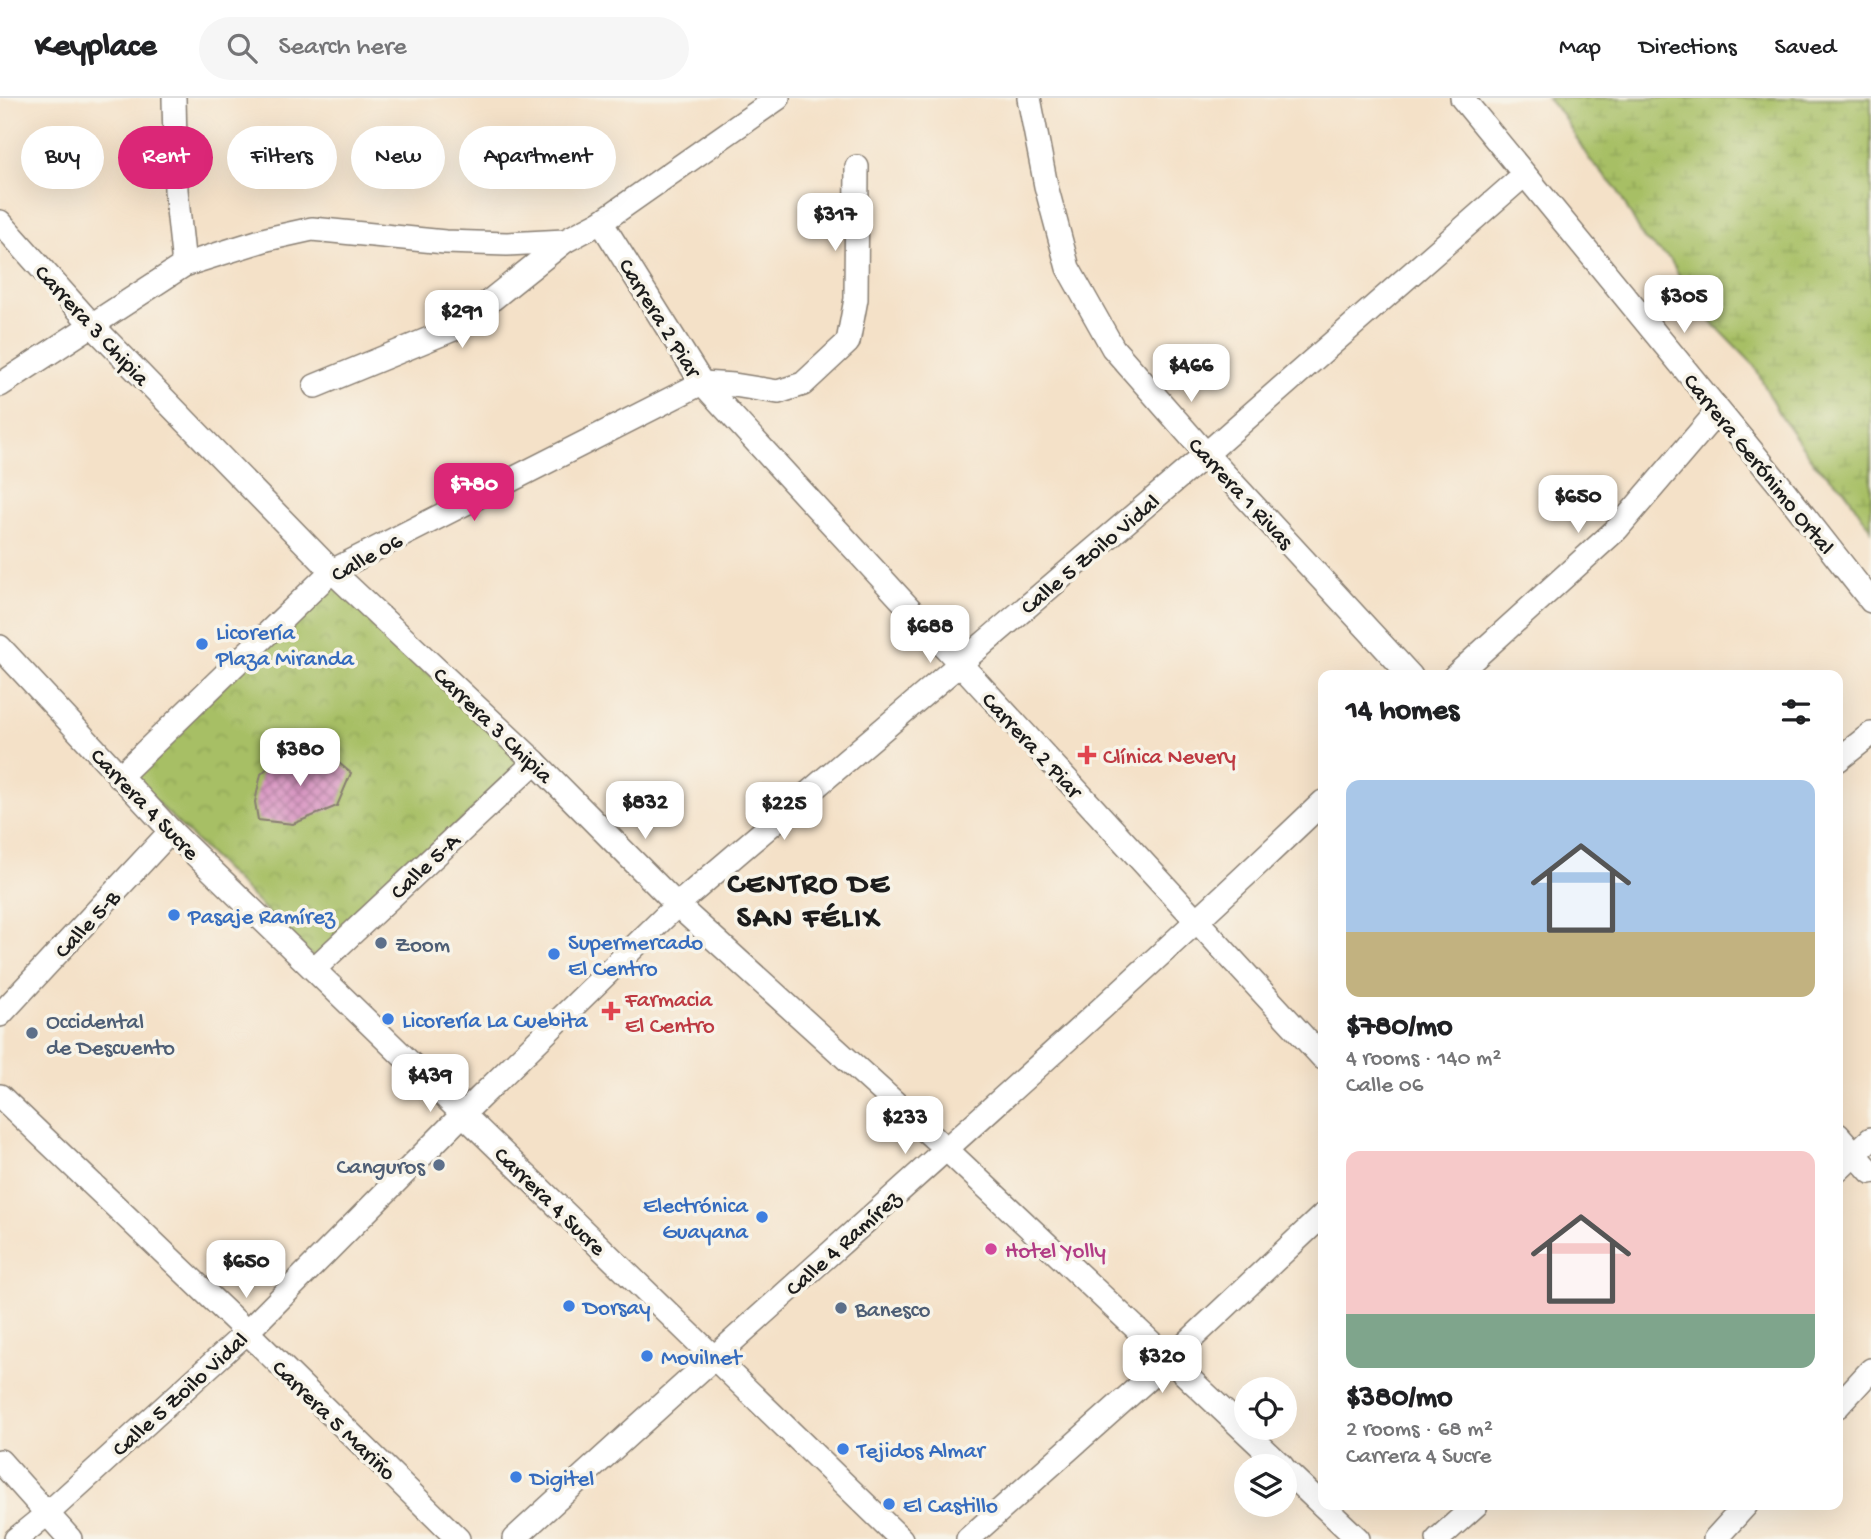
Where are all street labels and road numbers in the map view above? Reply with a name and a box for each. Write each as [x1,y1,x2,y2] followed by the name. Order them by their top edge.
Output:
[611,254,706,385] street label: Carrera 2 Piar
[27,260,154,394] street label: Carrera 3 Chipia
[1676,369,1839,561] street label: Carrera Gerónimo Ortal
[1181,433,1298,556] street label: Carrera 1 Rivas
[1016,490,1166,622] street label: Calle 5 Zoilo Vidal
[327,528,408,590] street label: Calle 06
[426,663,558,791] street label: Carrera 3 Chipia
[975,688,1088,806] street label: Carrera 2 Piar
[83,744,204,868] street label: Carrera 4 Sucre
[386,828,468,907] street label: Calle 5-A
[50,885,128,965] street label: Calle 5-B
[487,1142,611,1264] street label: Carrera 4 Sucre
[781,1185,908,1303] street label: Calle 4 Ramírez
[108,1327,255,1464] street label: Calle 5 Zoilo Vidal
[265,1356,400,1488] street label: Carrera 5 Mariño

